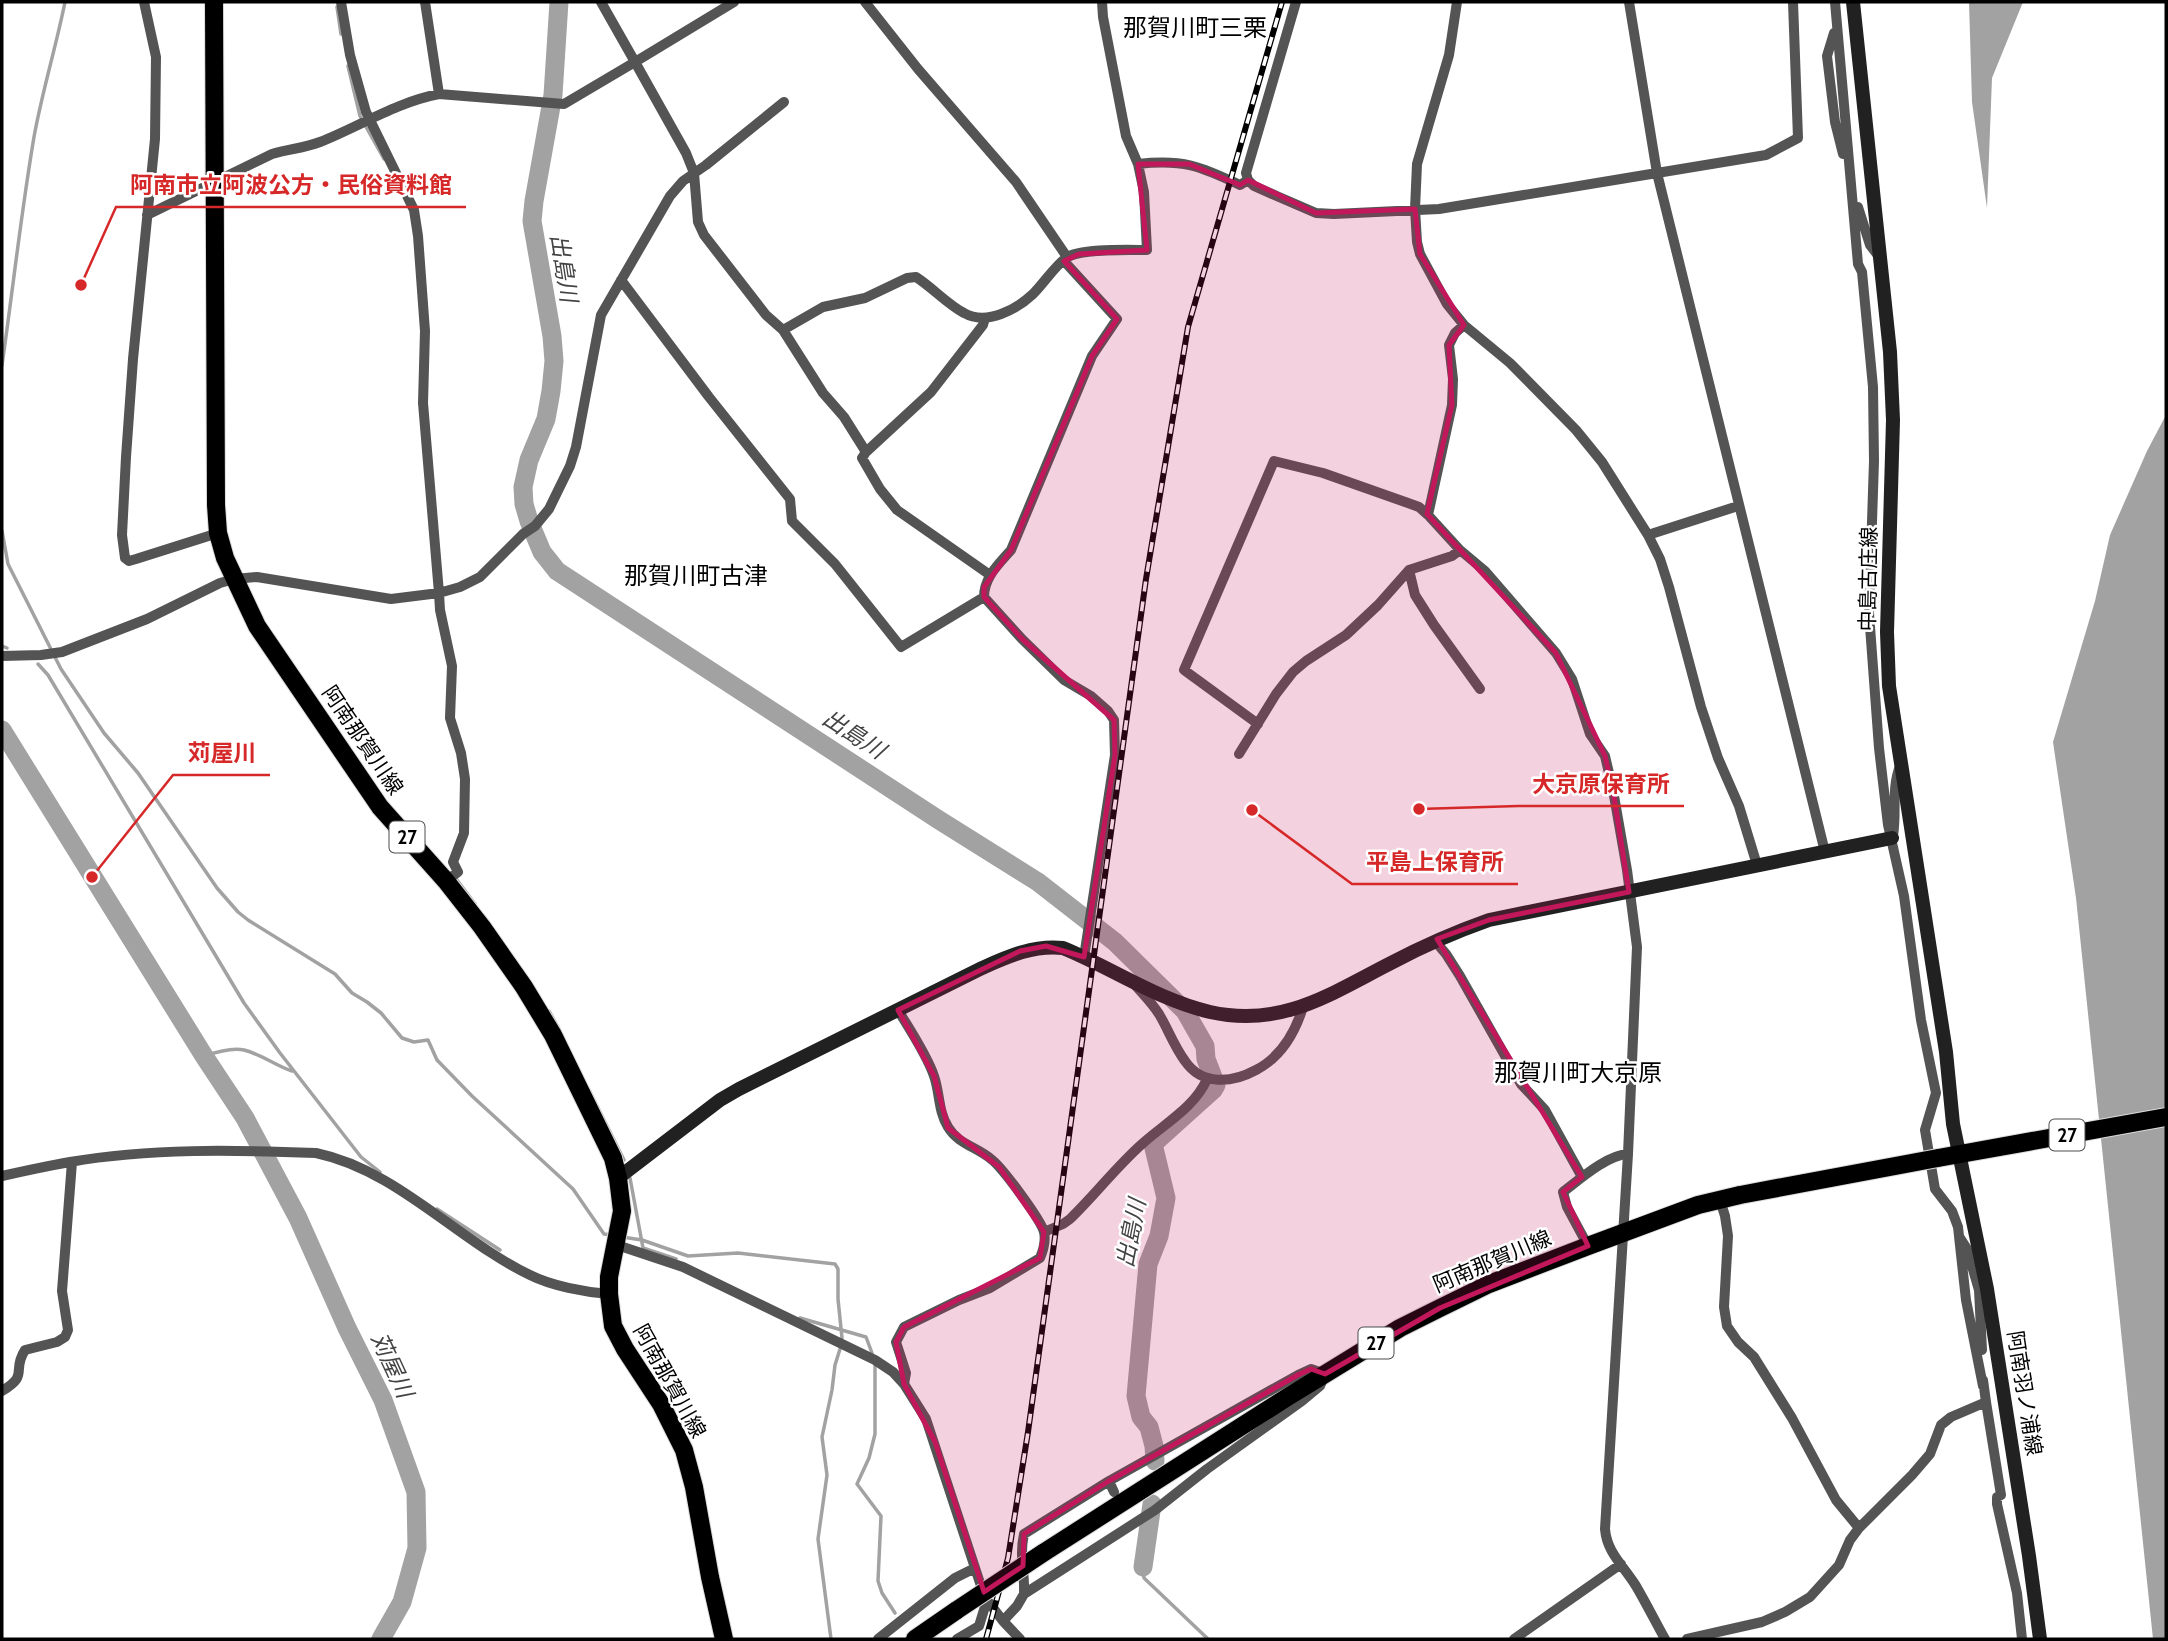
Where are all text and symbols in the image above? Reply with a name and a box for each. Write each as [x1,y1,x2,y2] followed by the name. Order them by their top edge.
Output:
[1123,13,1267,42] district label: 那賀川町三栗
[116,163,466,207] callout: 阿南市立阿波公方・民俗資料館
[130,171,452,199] text: 阿南市立阿波公方・民俗資料館
[545,232,584,307] water label: 出島川
[1855,526,1881,632] street label: 中島古庄線
[624,561,768,590] district label: 那賀川町古津
[317,681,409,799] street label: 阿南那賀川線
[817,703,893,766] water label: 出島川
[173,731,270,775] callout: 苅屋川
[188,739,257,767] text: 苅屋川
[1518,762,1684,806] callout: 大京原保育所
[1532,770,1670,798] text: 大京原保育所
[390,822,424,852] road number: 27
[1352,840,1518,884] callout: 平島上保育所
[1366,848,1504,876] text: 平島上保育所
[1494,1058,1662,1087] district label: 那賀川町大京原
[2050,1120,2084,1150] road number: 27
[1111,1194,1152,1270] water label: 出島川
[1429,1225,1555,1297] street label: 阿南那賀川線
[629,1320,711,1442] street label: 阿南那賀川線
[365,1328,421,1405] water label: 苅屋川
[1358,1328,1394,1358] road number: 27
[2003,1329,2047,1457] street label: 阿南羽ノ浦線

